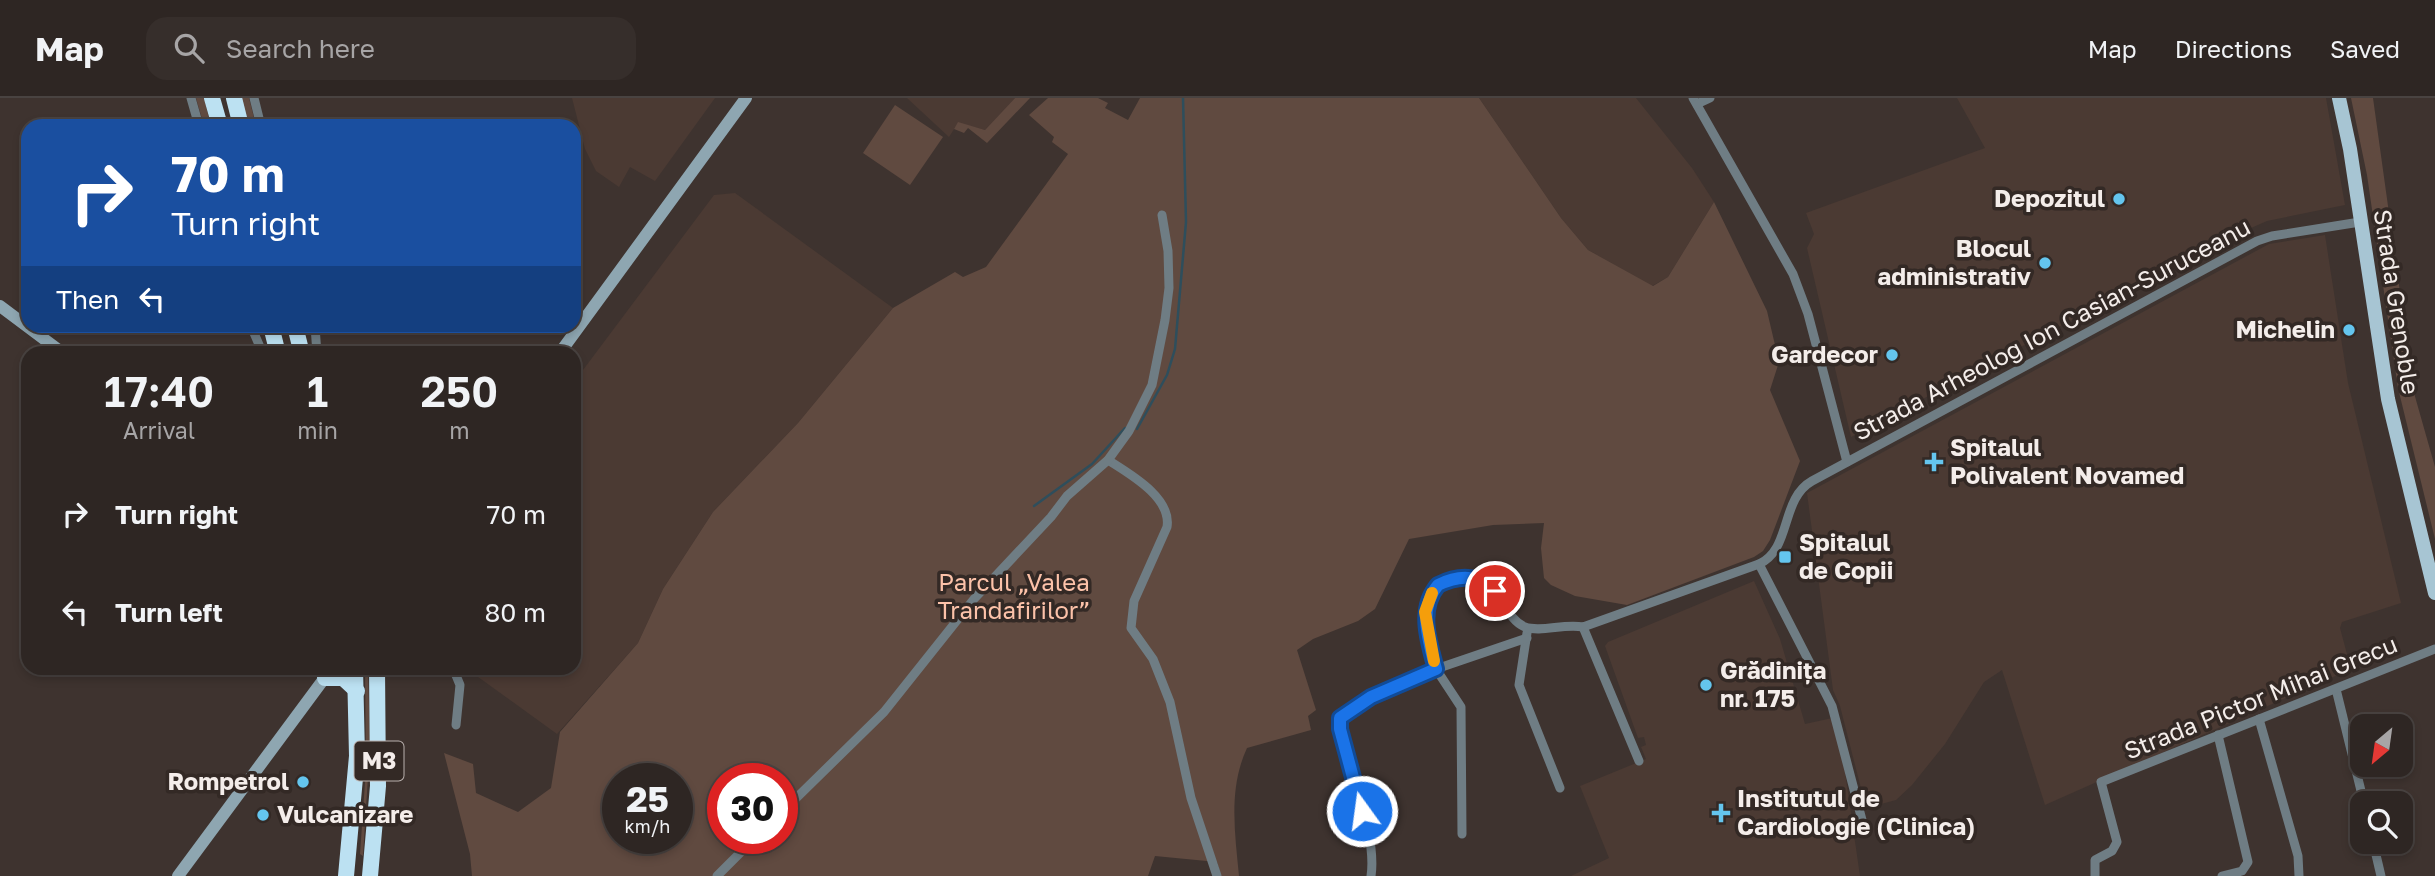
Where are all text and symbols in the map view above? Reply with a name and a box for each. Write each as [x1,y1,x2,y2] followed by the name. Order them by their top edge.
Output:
[146,17,636,80] search box
[35,29,104,68] text: Map
[170,29,208,67] icon: search
[226,33,375,64] text: Search here
[2088,34,2137,63] text: Map
[2175,34,2292,63] text: Directions
[2330,34,2400,63] text: Saved
[171,144,285,203] text: 70 m
[56,147,147,238] icon: right
[1994,183,2105,212] place label: Depozitul
[2111,191,2127,207] marker: Depozitul
[171,204,320,242] text: Turn right
[2369,207,2426,396] street label: Strada Grenoble
[1848,211,2255,446] street label: Strada Arheolog Ion Casian-Suruceanu
[1877,233,2032,290] place label: Blocul administrativ
[2037,255,2053,271] marker: Blocul administrativ
[133,280,171,318] icon: left
[56,284,119,315] text: Then
[2235,314,2335,343] place label: Michelin
[2341,322,2357,338] marker: Michelin
[1771,339,1878,368] place label: Gardecor
[1884,347,1900,363] marker: Gardecor
[104,366,214,416] text: 17:40
[307,366,328,416] text: 1
[421,366,498,416] text: 250
[123,416,195,444] text: Arrival
[297,416,338,444] text: min
[449,416,470,444] text: m
[1950,432,2184,489] place label: Spitalul Polivalent Novamed
[1924,452,1944,472] marker: Spitalul Polivalent Novamed
[56,495,94,533] icon: right
[115,499,238,530] text: Turn right
[487,499,546,530] text: 70 m
[1799,527,1893,584] place label: Spitalul de Copii
[1777,549,1793,565] marker: Spitalul de Copii
[1465,561,1525,621] pin
[938,567,1090,624] park label: Parcul „Valea Trandafirilor”
[1476,572,1514,610] icon: arrive
[56,593,94,631] icon: left
[115,597,223,628] text: Turn left
[485,597,546,628] text: 80 m
[2120,629,2401,765] street label: Strada Pictor Mihai Grecu
[1720,655,1827,712] place label: Grădinița nr. 175
[1698,677,1714,693] marker: Grădinița nr. 175
[2350,714,2413,777] north arrow
[2350,714,2413,854] map controls
[354,741,404,780] road number: M3
[707,763,798,854] speed limit sign: 30
[167,766,289,795] place label: Rompetrol
[295,774,311,790] marker: Rompetrol
[1325,774,1399,848] position arrow
[626,778,669,820] text: 25
[1737,783,1975,840] place label: Institutul de Cardiologie (Clinica)
[2350,791,2413,854] button: search
[277,799,414,828] place label: Vulcanizare
[1711,803,1731,823] marker: Institutul de Cardiologie (Clinica)
[255,807,271,823] marker: Vulcanizare
[625,815,670,837] text: km/h

